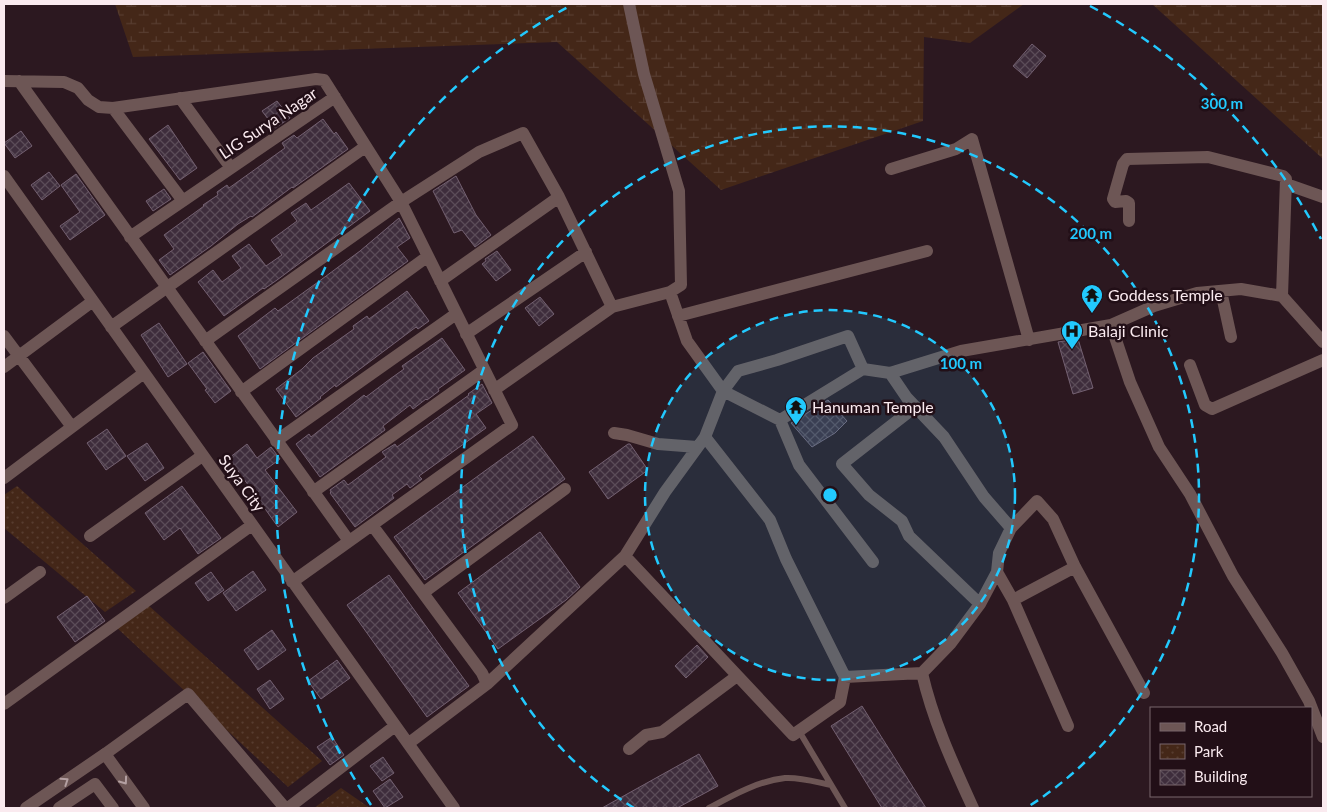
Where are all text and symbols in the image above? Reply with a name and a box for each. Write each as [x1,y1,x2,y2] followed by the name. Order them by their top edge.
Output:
[215,83,320,162] street label: LIG Surya Nagar
[1201,94,1243,112] text: 300 m
[1070,224,1112,242] text: 200 m
[1080,283,1104,314] temple icon: Goddess Temple
[1108,285,1223,304] place label: Goddess Temple
[1060,319,1084,350] hospital icon: Balaji Clinic
[1088,321,1169,340] place label: Balaji Clinic
[940,354,982,372] text: 100 m
[784,395,808,426] temple icon: Hanuman Temple
[812,397,934,416] place label: Hanuman Temple
[215,450,270,516] street label: Suya City
[821,486,839,504] centre of rings
[1150,707,1312,797] legend
[1194,717,1227,735] text: Road
[1194,742,1224,760] text: Park
[1194,767,1247,785] text: Building
[118,775,127,785] one-way arrow
[60,778,69,787] one-way arrow

